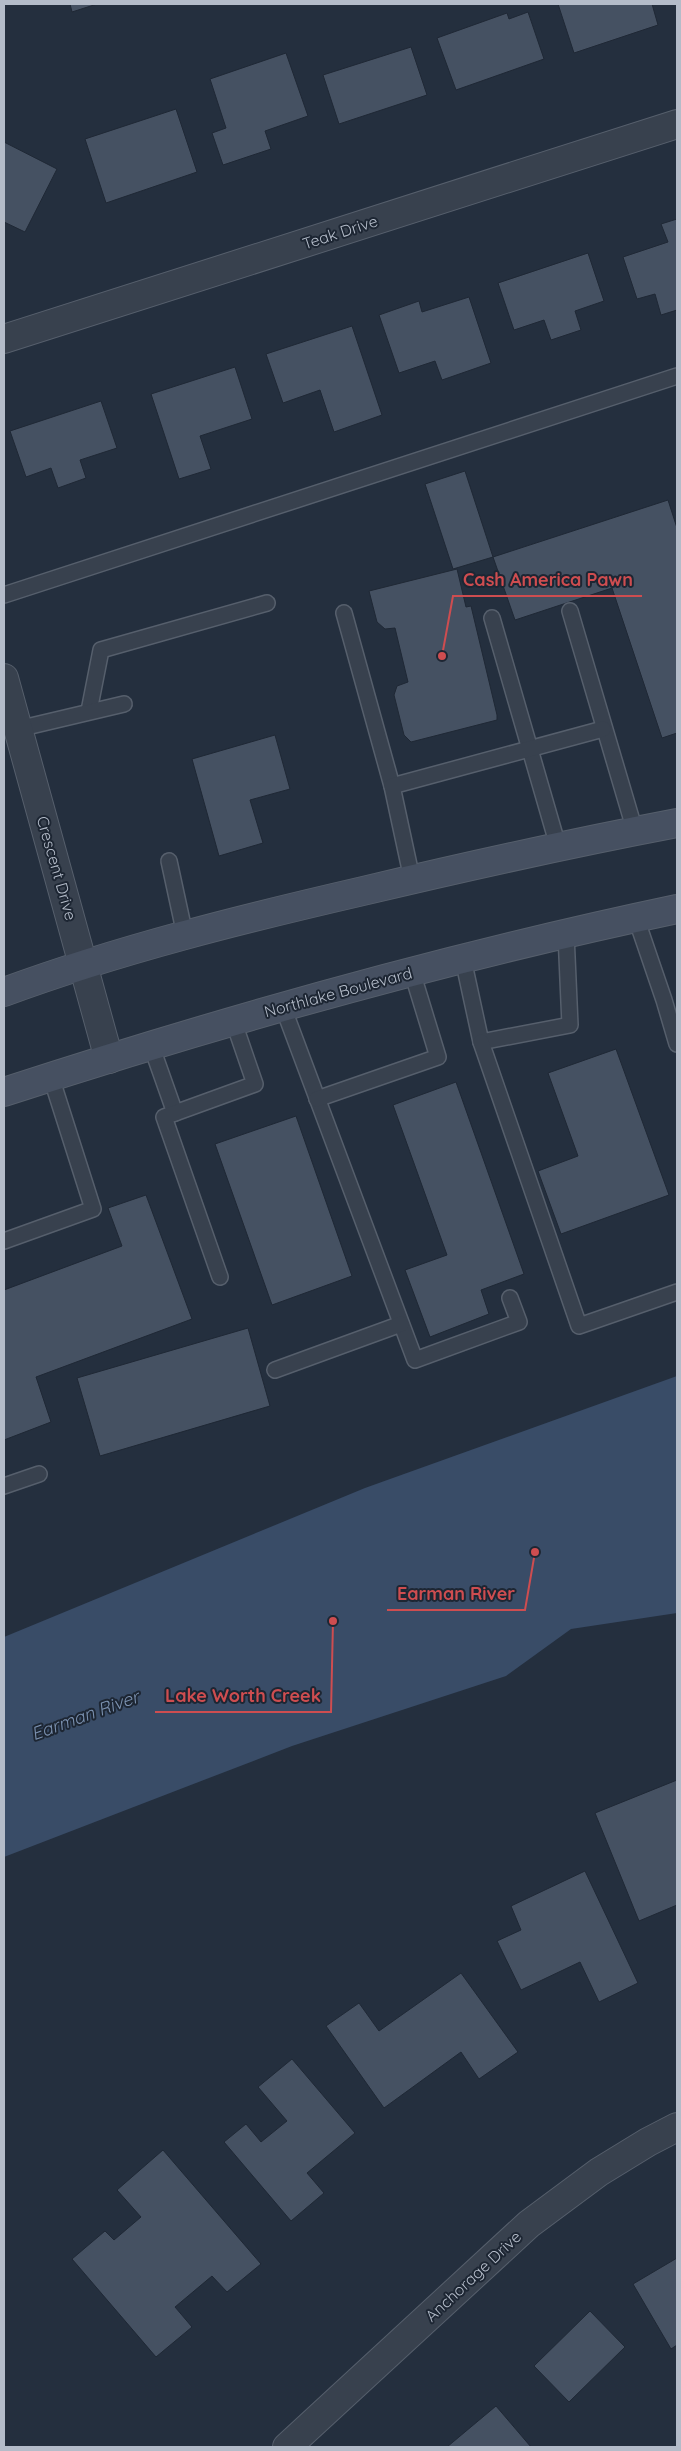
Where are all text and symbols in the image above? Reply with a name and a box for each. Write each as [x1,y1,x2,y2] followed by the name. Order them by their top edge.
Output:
[300,210,380,254] street label: Teak Drive
[453,563,642,596] callout: Cash America Pawn
[463,568,633,591] text: Cash America Pawn
[33,813,81,923] street label: Crescent Drive
[262,963,414,1021] street label: Northlake Boulevard
[387,1577,525,1610] callout: Earman River
[397,1582,515,1605] text: Earman River
[155,1679,331,1712] callout: Lake Worth Creek
[28,1684,144,1745] water label: Earman River
[165,1684,321,1707] text: Lake Worth Creek
[421,2226,525,2326] street label: Anchorage Drive

